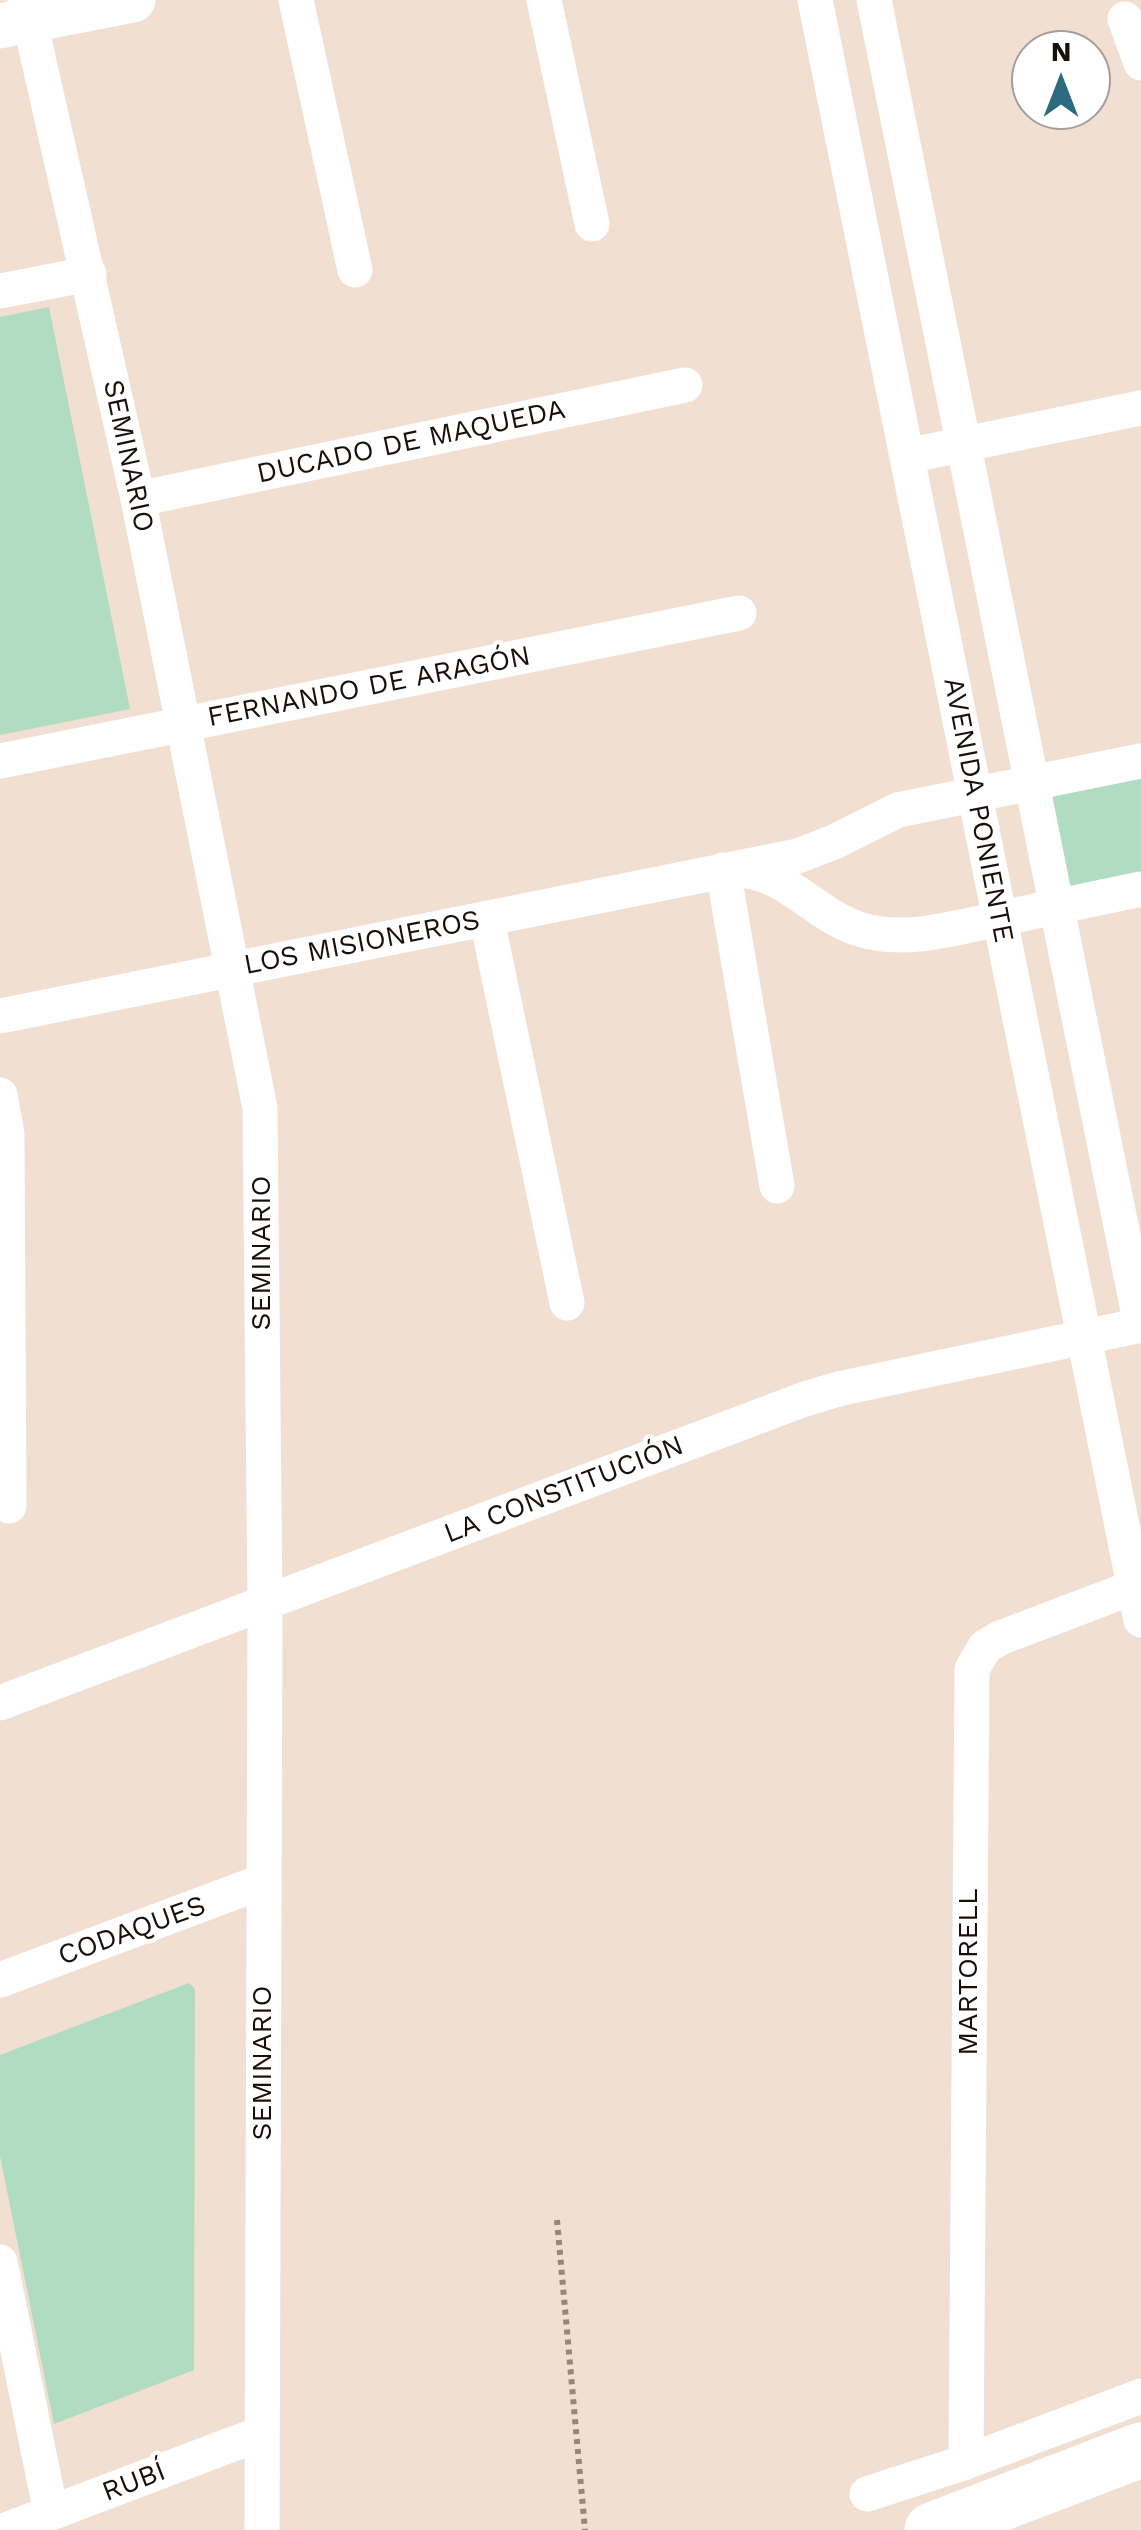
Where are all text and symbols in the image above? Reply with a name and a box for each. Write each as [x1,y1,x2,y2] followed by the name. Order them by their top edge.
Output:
[1011,30,1111,130] north arrow
[1051,35,1071,68] text: N
[95,377,161,535] street label: SEMINARIO
[254,393,568,491] street label: DUCADO DE MAQUEDA
[205,639,533,735] street label: FERNANDO DE ARAGÓN
[936,675,1020,945] street label: AVENIDA PONIENTE
[241,904,483,982] street label: LOS MISIONEROS
[245,1176,279,1330] street label: SEMINARIO
[440,1429,688,1551] street label: LA CONSTITUCIÓN
[952,1888,986,2056] street label: MARTORELL
[54,1889,210,1973] street label: CODAQUES
[246,1986,280,2140] street label: SEMINARIO
[98,2455,170,2509] street label: RUBÍ

